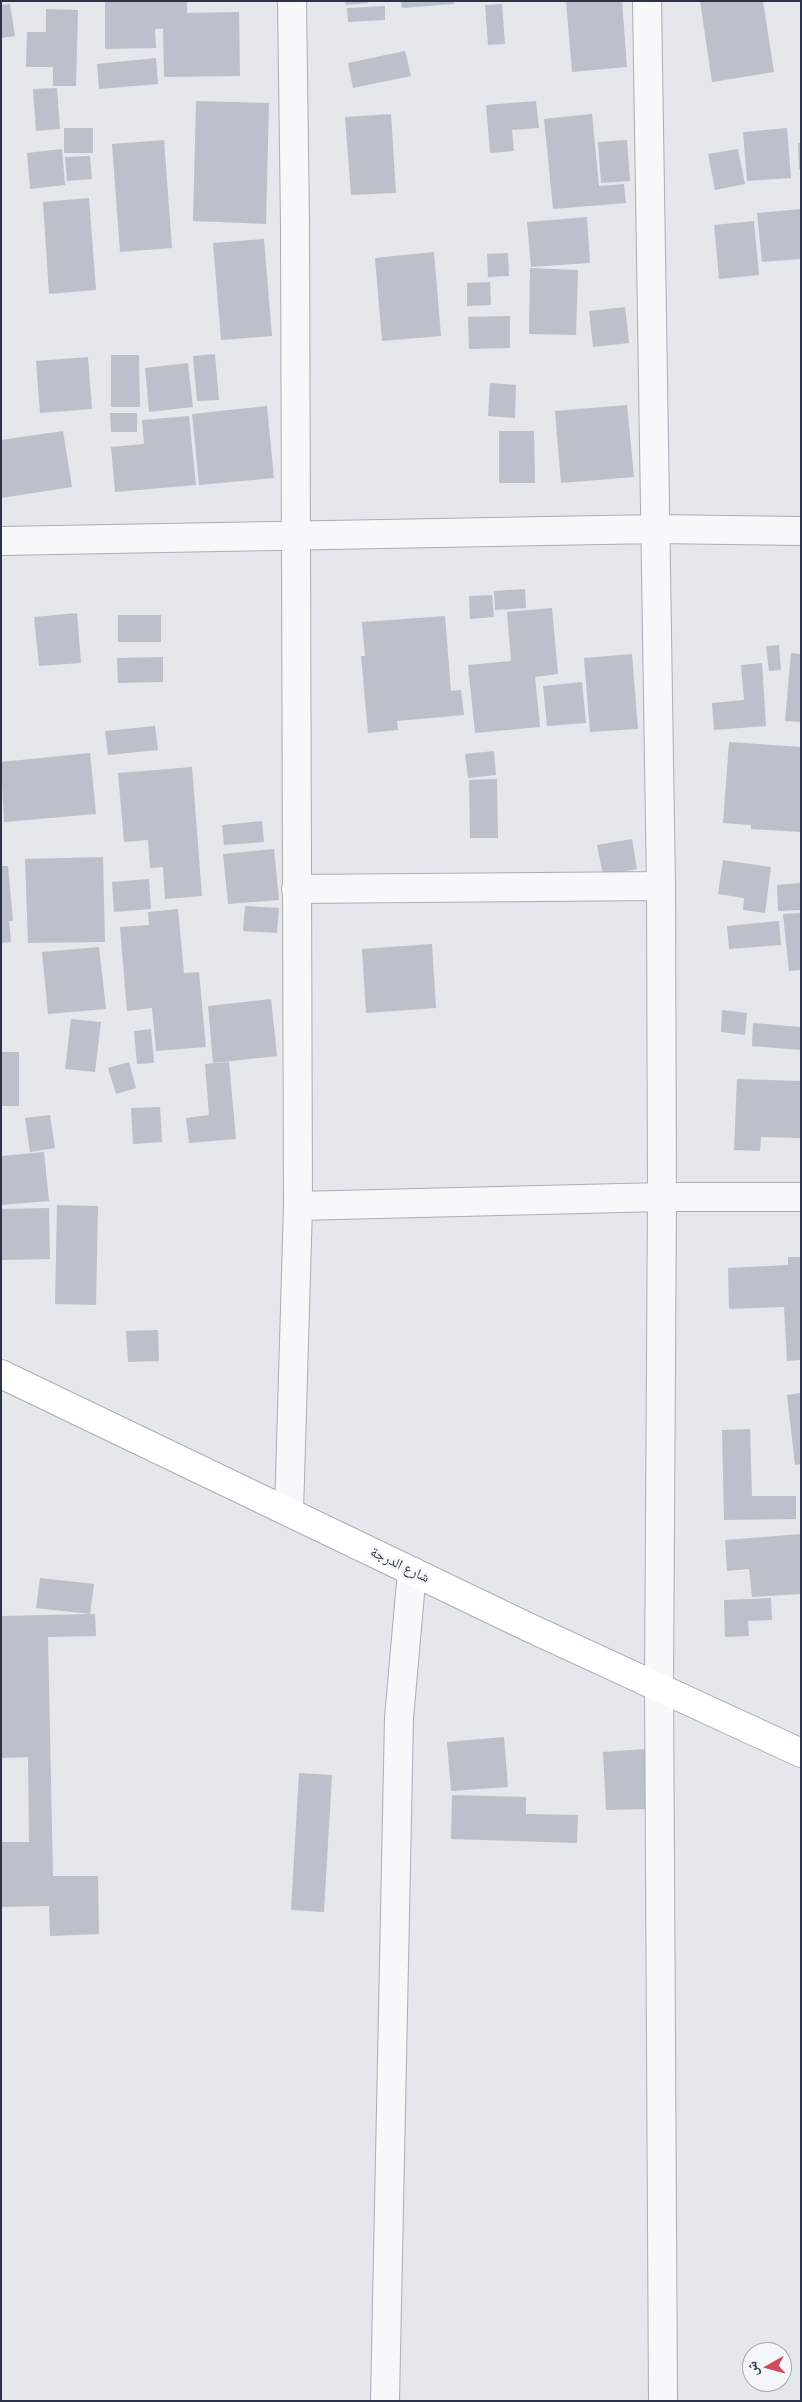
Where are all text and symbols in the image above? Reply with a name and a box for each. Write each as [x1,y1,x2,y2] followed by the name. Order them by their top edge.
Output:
[368,1544,432,1586] street label: شارع الدرجة
[742,2342,792,2392] north arrow
[743,2360,762,2377] text: ش

